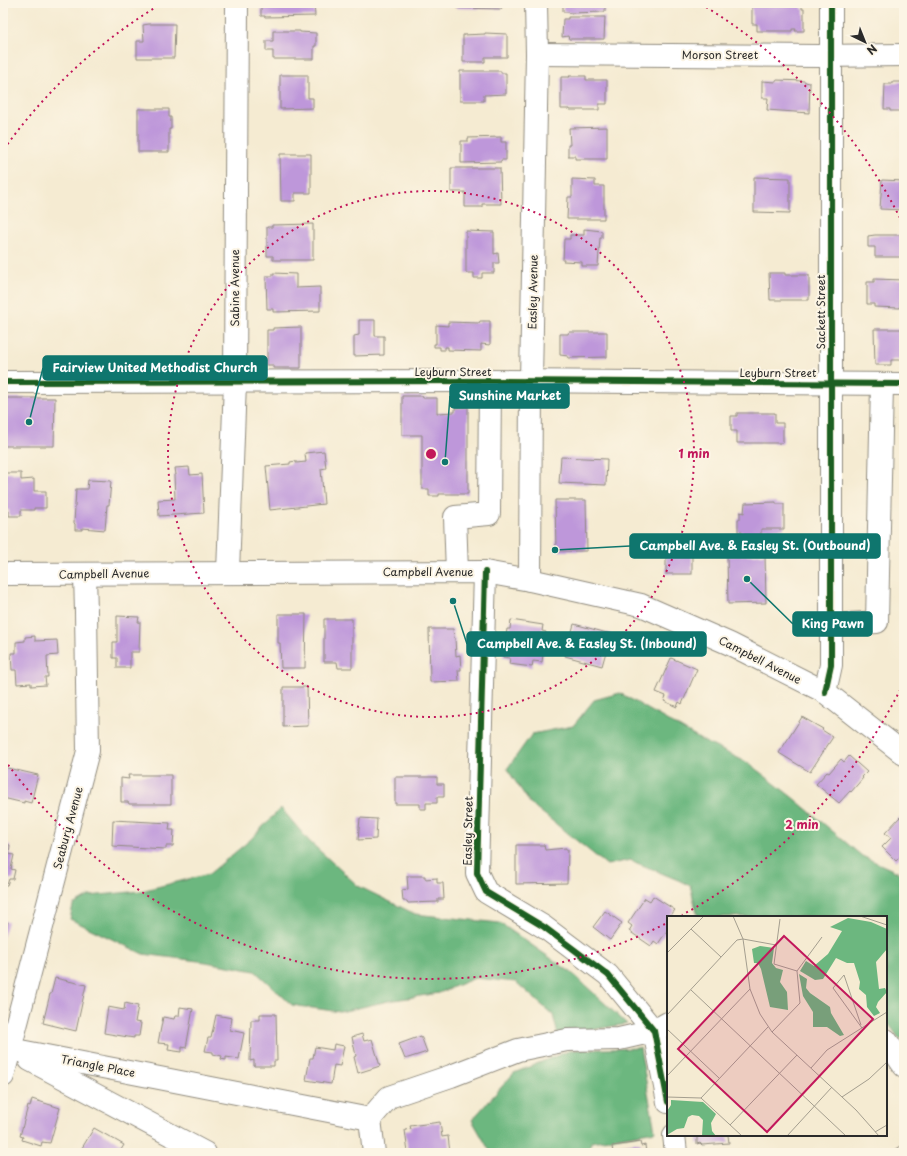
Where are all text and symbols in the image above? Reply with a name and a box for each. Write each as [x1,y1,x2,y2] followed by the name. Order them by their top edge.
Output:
[845,22,885,62] north arrow
[863,40,881,59] text: N
[682,46,759,63] street label: Morson Street
[226,249,243,327] street label: Sabine Avenue
[523,254,542,330] street label: Easley Avenue
[812,274,829,349] street label: Sackett Street
[43,356,267,380] callout: Fairview United Methodist Church
[53,358,257,376] text: Fairview United Methodist Church
[415,363,492,380] street label: Leyburn Street
[740,364,817,381] street label: Leyburn Street
[450,384,569,408] callout: Sunshine Market
[459,386,562,404] text: Sunshine Market
[678,444,710,462] text: 1 min
[424,447,438,461] centre of rings
[630,534,880,558] callout: Campbell Ave. & Easley St. (Outbound)
[640,536,870,554] text: Campbell Ave. & Easley St. (Outbound)
[383,563,473,580] street label: Campbell Avenue
[58,564,149,583] street label: Campbell Avenue
[793,612,872,636] callout: King Pawn
[802,614,864,632] text: King Pawn
[716,631,805,688] street label: Campbell Avenue
[467,632,706,656] callout: Campbell Ave. & Easley St. (Inbound)
[477,634,697,652] text: Campbell Ave. & Easley St. (Inbound)
[48,785,87,871] street label: Seabury Avenue
[458,796,477,866] street label: Easley Street
[785,815,819,833] text: 2 min
[667,916,887,1136] inset map
[60,1050,137,1081] street label: Triangle Place

